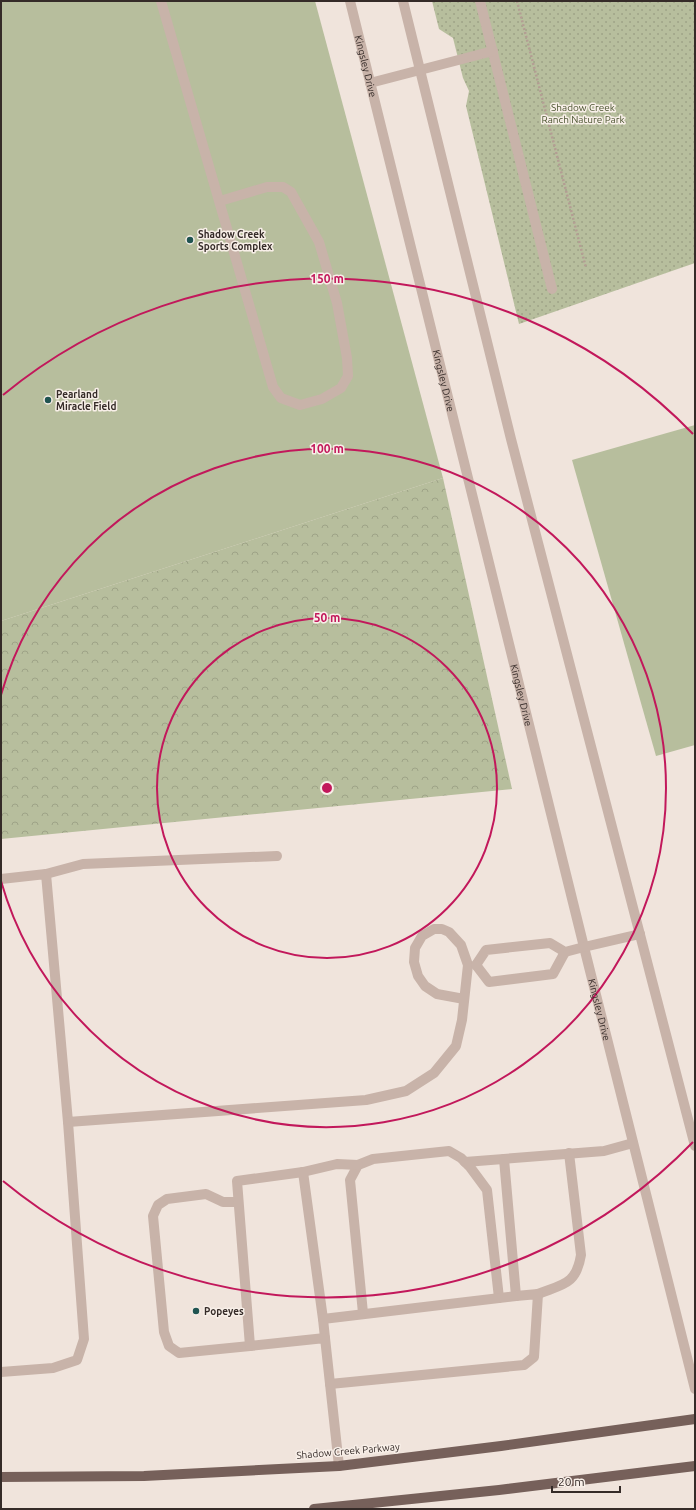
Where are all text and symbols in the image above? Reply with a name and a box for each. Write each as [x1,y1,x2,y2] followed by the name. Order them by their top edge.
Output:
[353,34,379,98] street label: Kingsley Drive
[541,102,625,125] park label: Shadow Creek Ranch Nature Park
[198,229,273,252] place label: Shadow Creek Sports Complex
[185,235,195,245] marker: Shadow Creek Sports Complex
[310,272,344,285] text: 150 m
[431,348,457,413] street label: Kingsley Drive
[56,389,116,412] place label: Pearland Miracle Field
[43,395,53,405] marker: Pearland Miracle Field
[310,442,344,455] text: 100 m
[314,611,340,624] text: 50 m
[509,663,535,727] street label: Kingsley Drive
[320,781,334,795] centre of rings
[587,977,613,1042] street label: Kingsley Drive
[191,1306,201,1316] marker: Popeyes
[204,1306,244,1317] place label: Popeyes
[296,1441,400,1461] street label: Shadow Creek Parkway
[552,1468,620,1494] scale bar
[558,1475,585,1488] text: 20 m

